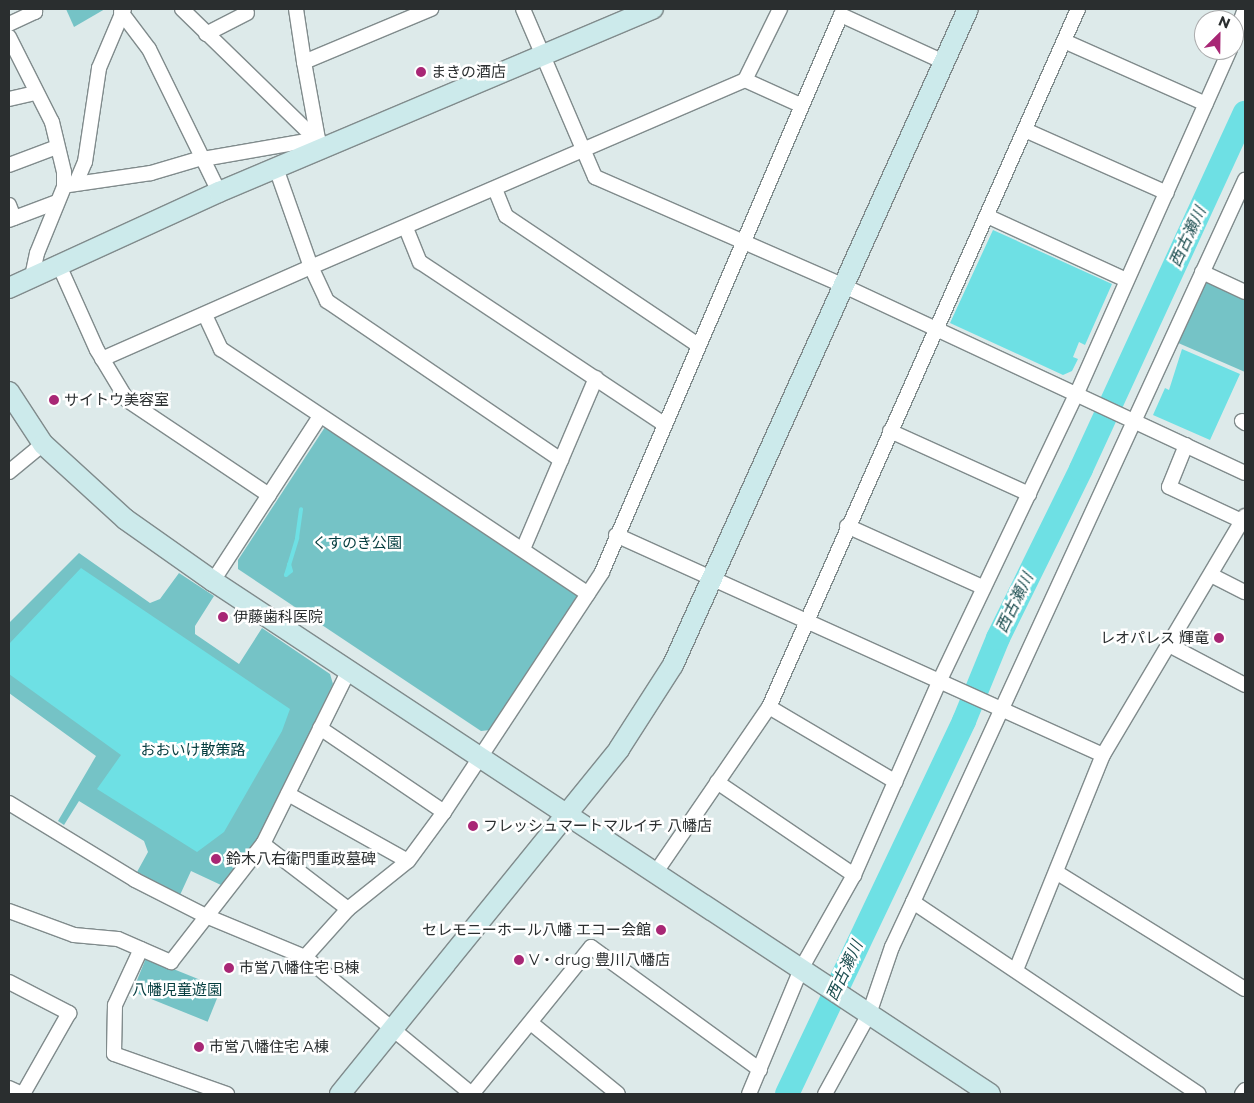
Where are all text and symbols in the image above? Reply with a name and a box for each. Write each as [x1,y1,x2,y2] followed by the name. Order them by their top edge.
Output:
[1194,10,1244,60] north arrow
[1216,12,1233,33] text: N
[431,63,506,81] place label: まきの酒店
[415,66,427,78] marker: まきの酒店
[1166,204,1210,270] water label: 西古瀬川
[64,391,169,409] place label: サイトウ美容室
[48,394,60,406] marker: サイトウ美容室
[312,534,402,552] park label: くすのき公園
[992,570,1038,636] water label: 西古瀬川
[233,608,323,626] place label: 伊藤歯科医院
[217,611,229,623] marker: 伊藤歯科医院
[1100,629,1209,647] place label: レオパレス 輝竜
[1213,632,1225,644] marker: レオパレス 輝竜
[141,741,245,759] park label: おおいけ散策路
[483,817,712,835] place label: フレッシュマートマルイチ 八幡店
[467,820,479,832] marker: フレッシュマートマルイチ 八幡店
[226,850,376,868] place label: 鈴木八右衛門重政墓碑
[210,853,222,865] marker: 鈴木八右衛門重政墓碑
[422,921,651,939] place label: セレモニーホール八幡 エコー会館
[655,924,667,936] marker: セレモニーホール八幡 エコー会館
[823,938,867,1004] water label: 西古瀬川
[529,951,670,969] place label: V・drug 豊川八幡店
[513,954,525,966] marker: V・drug 豊川八幡店
[239,959,359,977] place label: 市営八幡住宅 B棟
[223,962,235,974] marker: 市営八幡住宅 B棟
[132,981,222,999] park label: 八幡児童遊園
[209,1038,329,1056] place label: 市営八幡住宅 A棟
[193,1041,205,1053] marker: 市営八幡住宅 A棟

